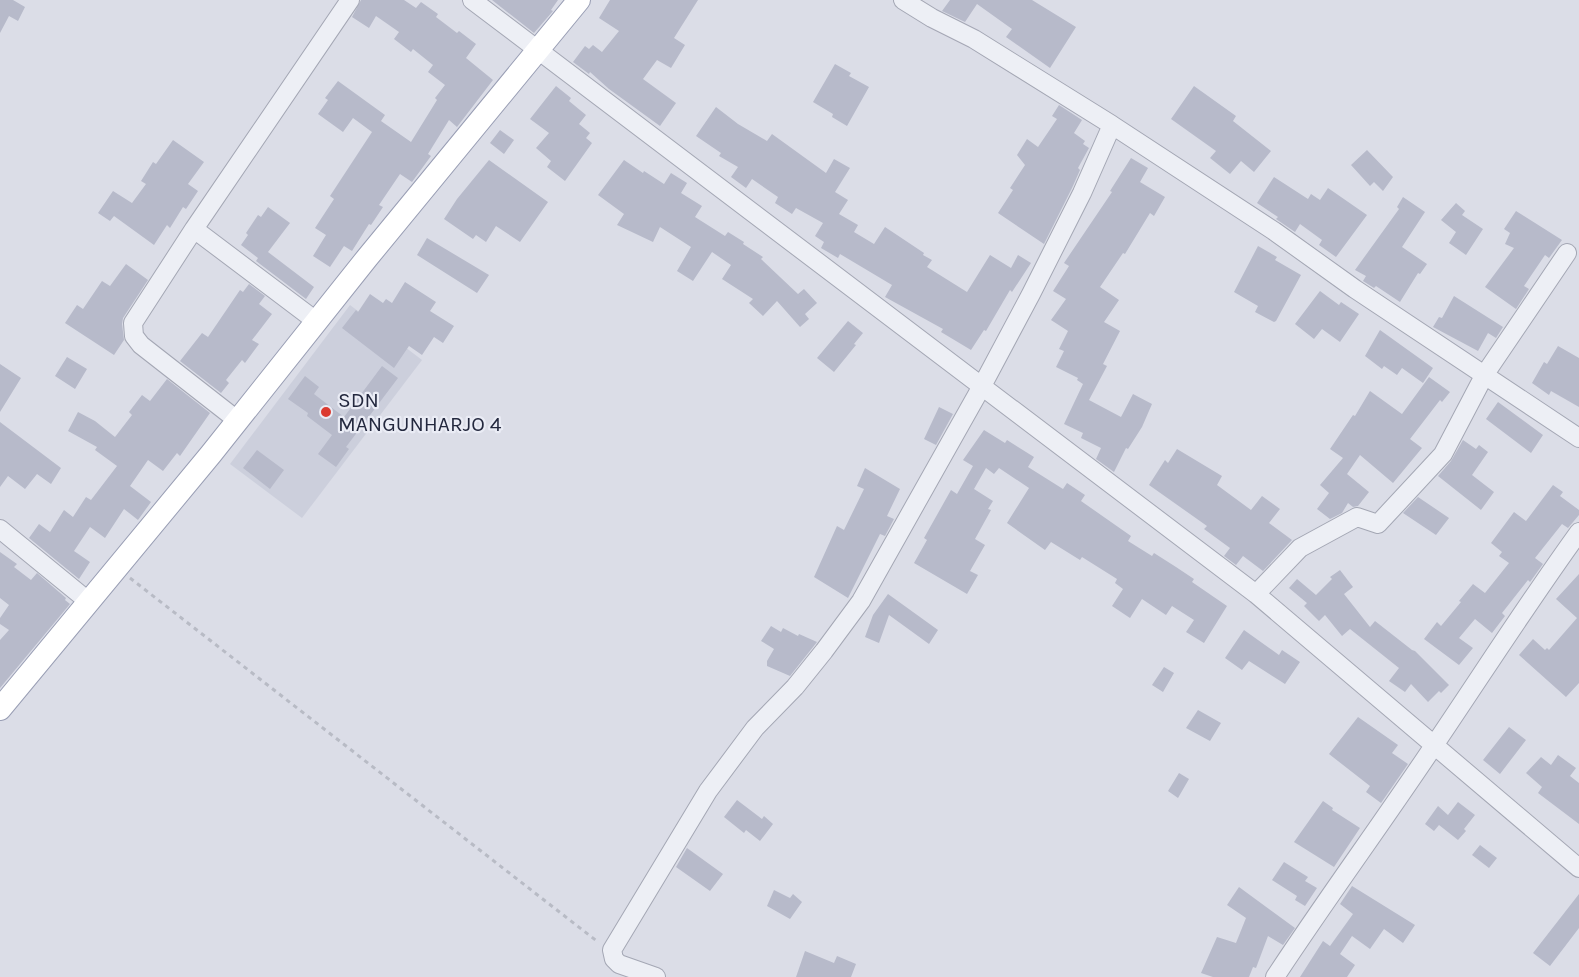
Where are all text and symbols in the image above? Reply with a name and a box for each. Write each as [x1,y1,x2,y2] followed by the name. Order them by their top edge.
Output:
[338,388,502,436] place label: SDN MANGUNHARJO 4
[319,405,333,419] marker: SDN MANGUNHARJO 4

